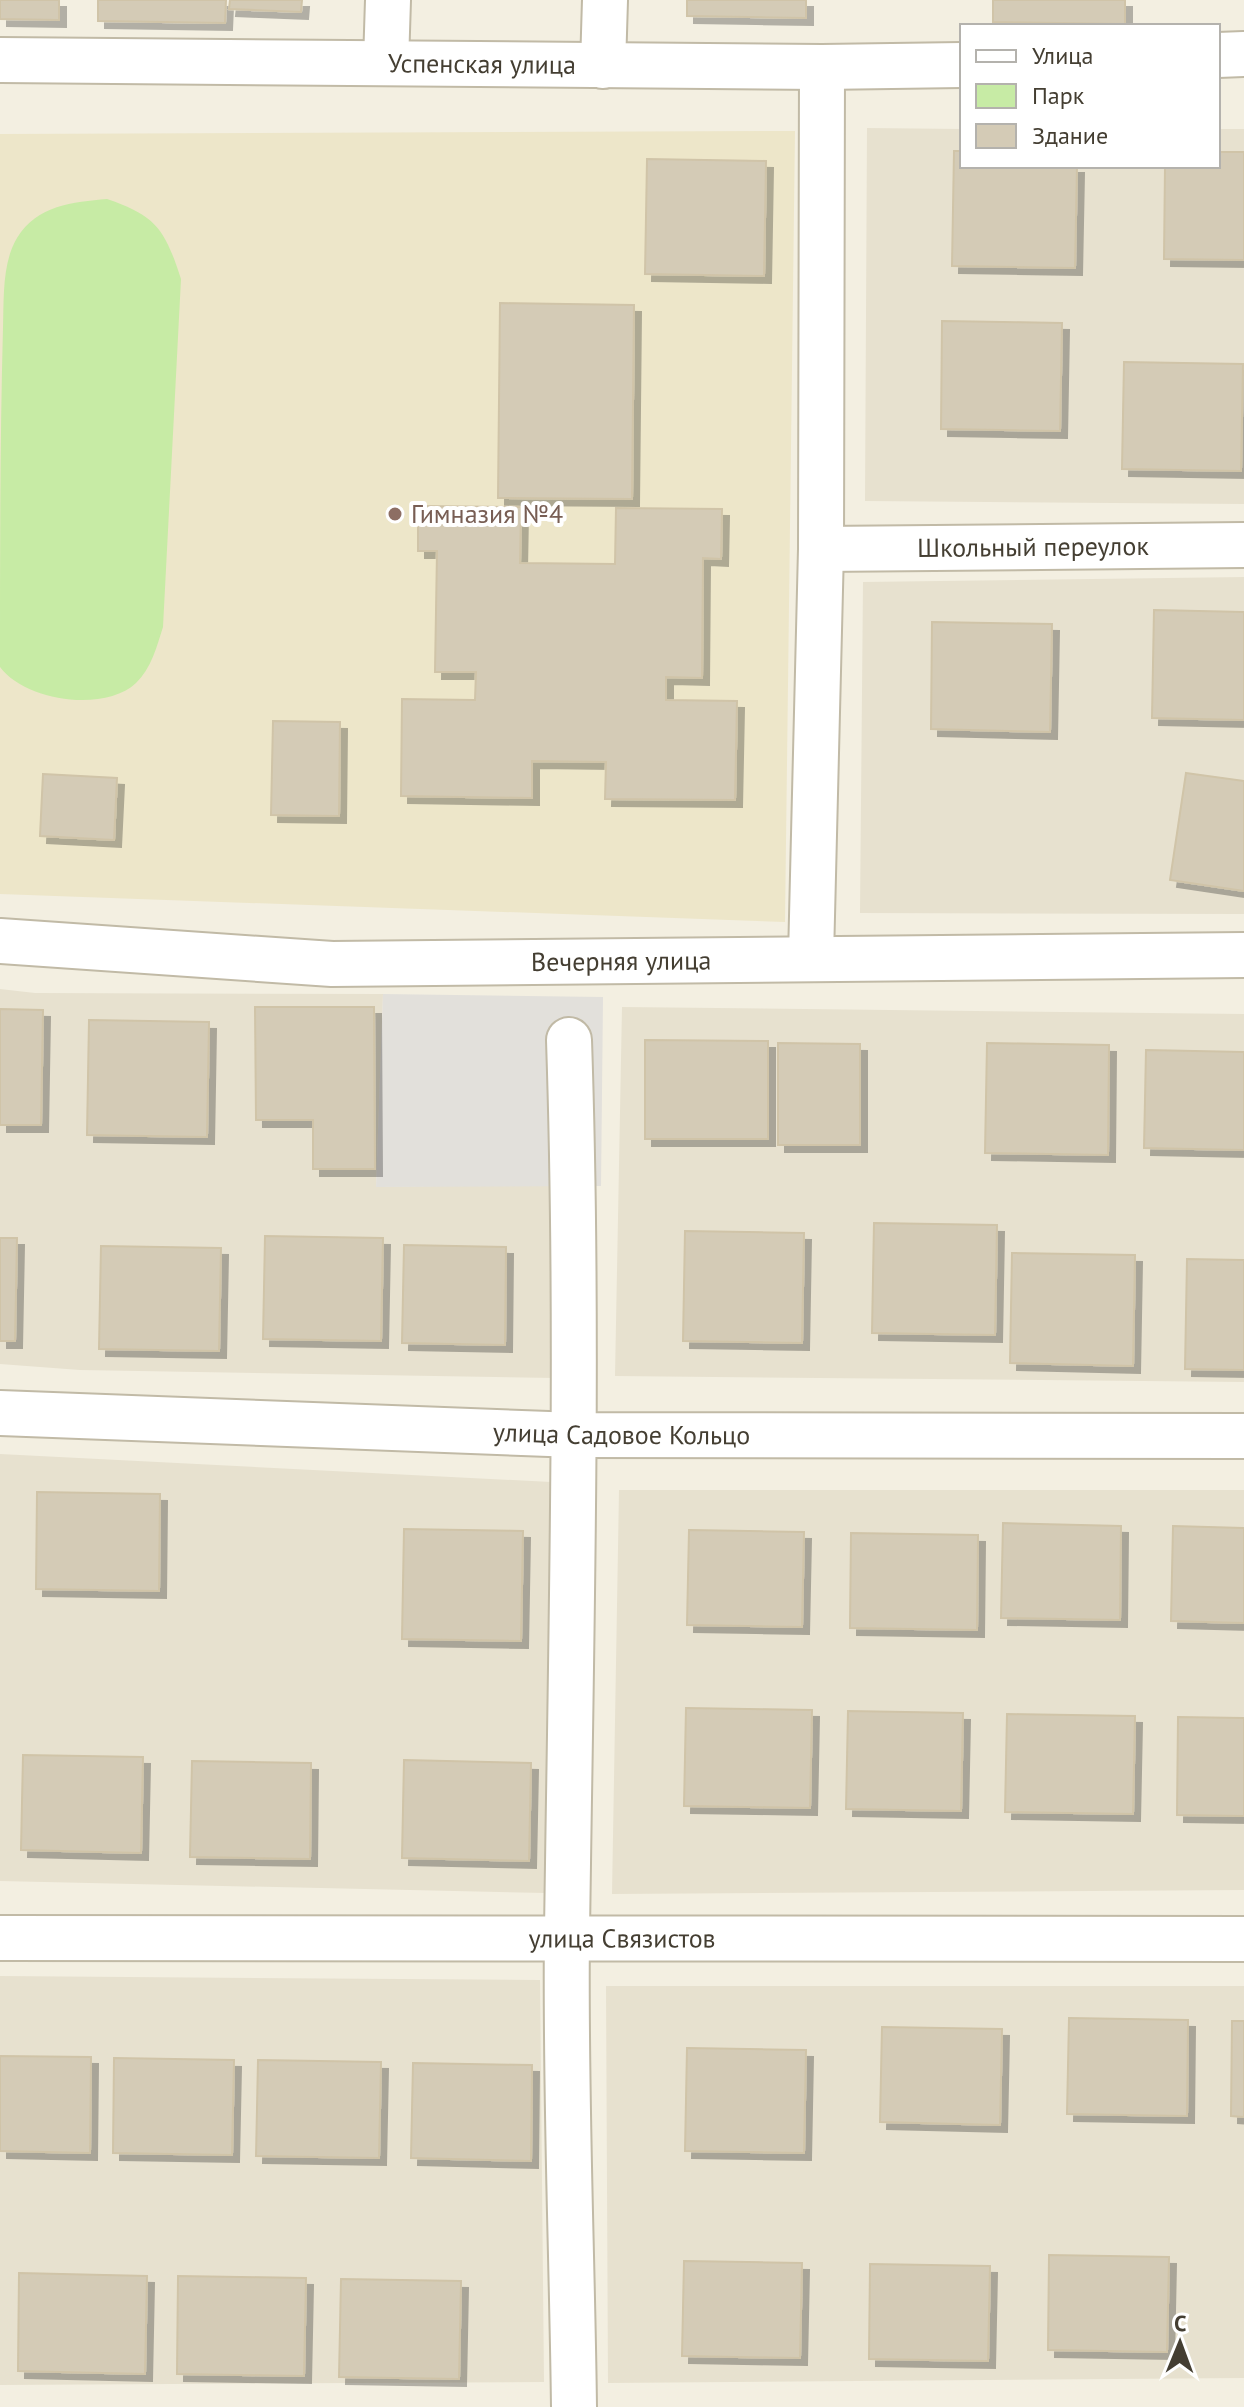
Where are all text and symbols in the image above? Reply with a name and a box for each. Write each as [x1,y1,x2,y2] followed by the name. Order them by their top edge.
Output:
[960,24,1220,168] legend
[1032,40,1093,71] text: Улица
[388,46,576,81] street label: Успенская улица
[1032,80,1085,111] text: Парк
[1032,120,1108,151] text: Здание
[411,497,563,530] place label: Гимназия №4
[386,505,404,523] marker: Гимназия №4
[917,529,1149,564] street label: Школьный переулок
[531,943,712,978] street label: Вечерняя улица
[492,1415,750,1451] street label: улица Садовое Кольцо
[528,1921,716,1955] street label: улица Связистов
[1140,2303,1220,2383] north arrow
[1174,2309,1187,2337] text: С

